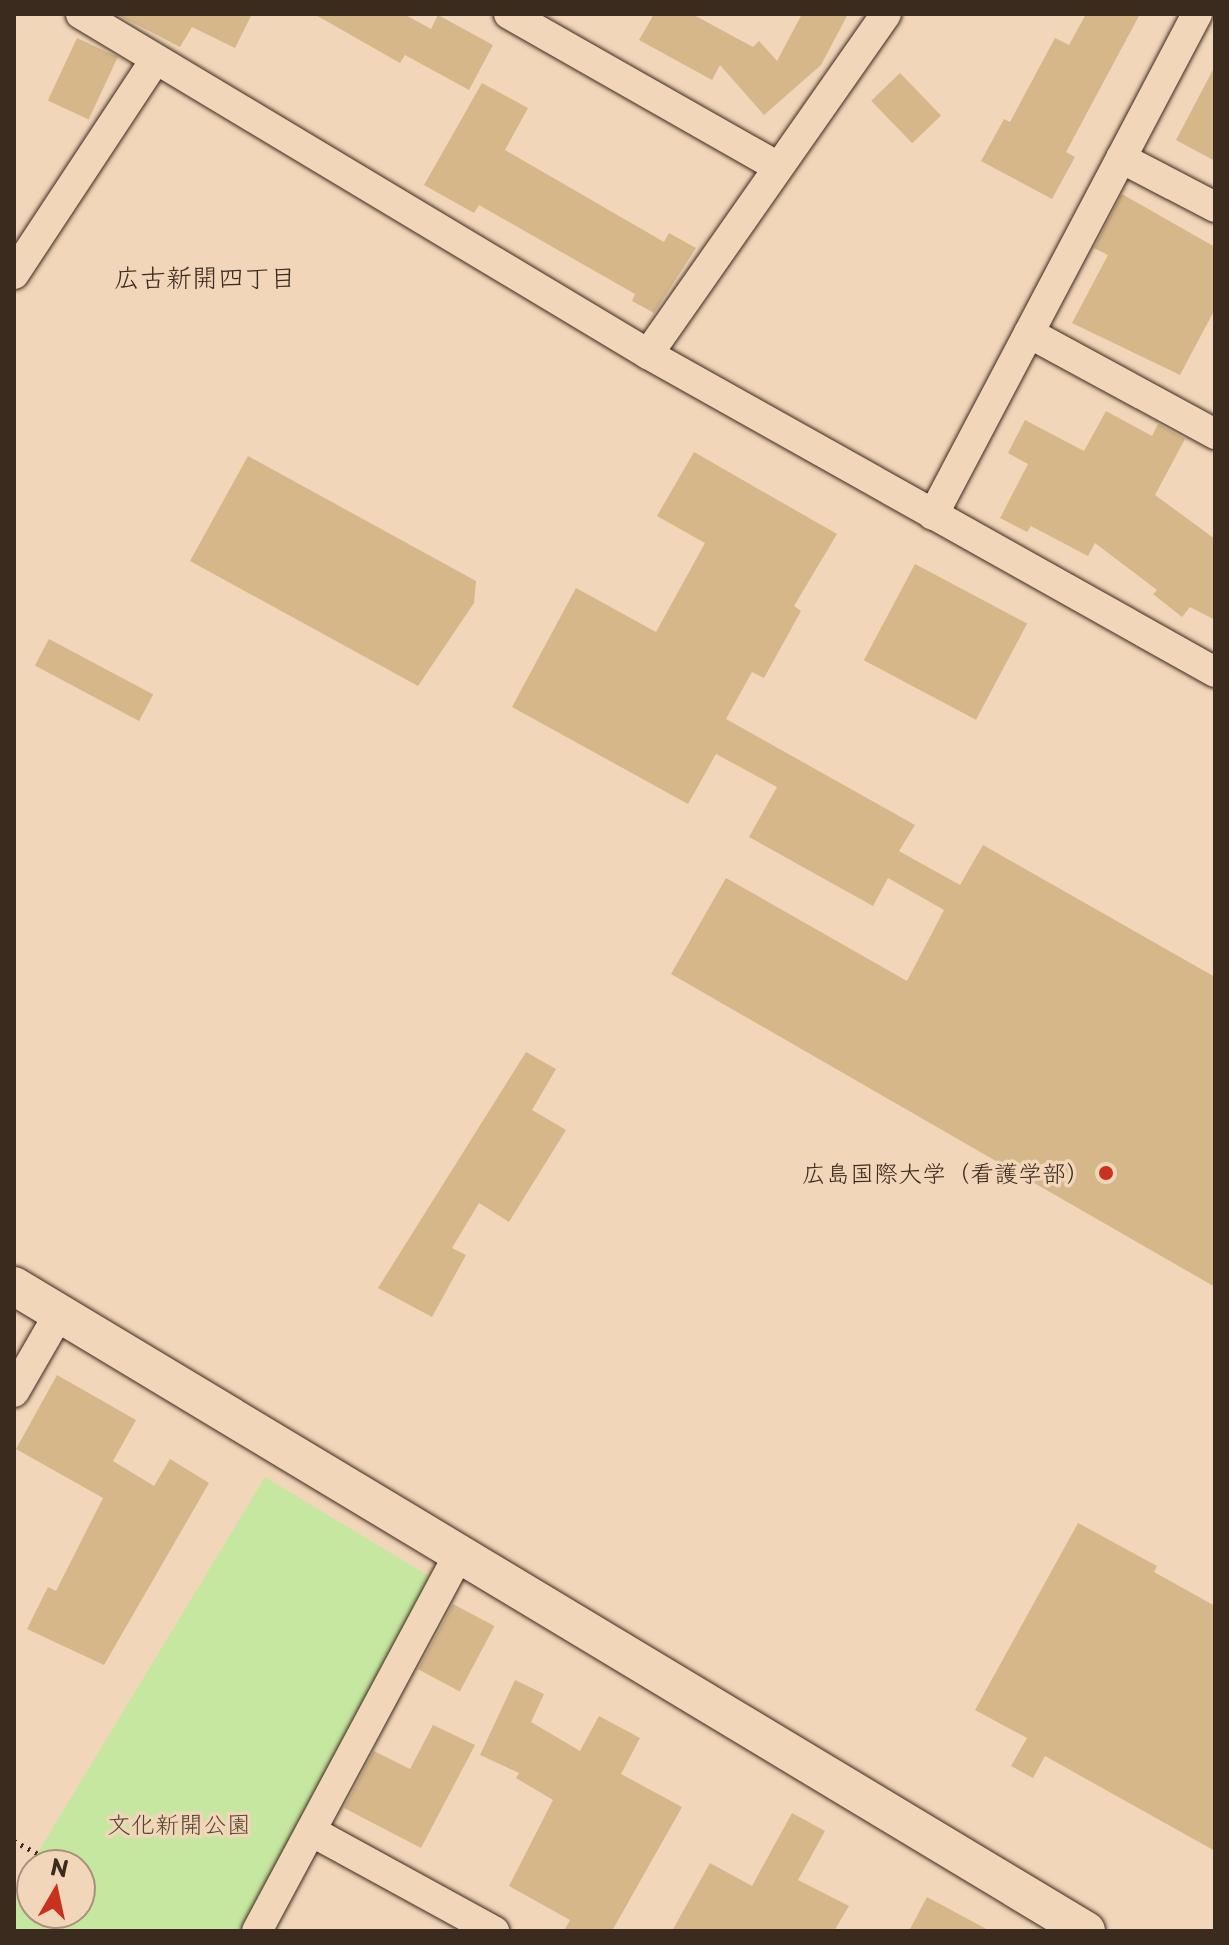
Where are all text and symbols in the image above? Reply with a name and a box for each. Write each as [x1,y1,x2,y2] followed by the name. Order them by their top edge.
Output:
[114,261,296,293] district label: 広古新開四丁目
[802,1159,1090,1187] place label: 広島国際大学（看護学部）
[1097,1164,1115,1182] marker: 広島国際大学（看護学部）
[107,1810,251,1838] park label: 文化新開公園
[16,1849,96,1929] north arrow
[48,1849,71,1884] text: N

